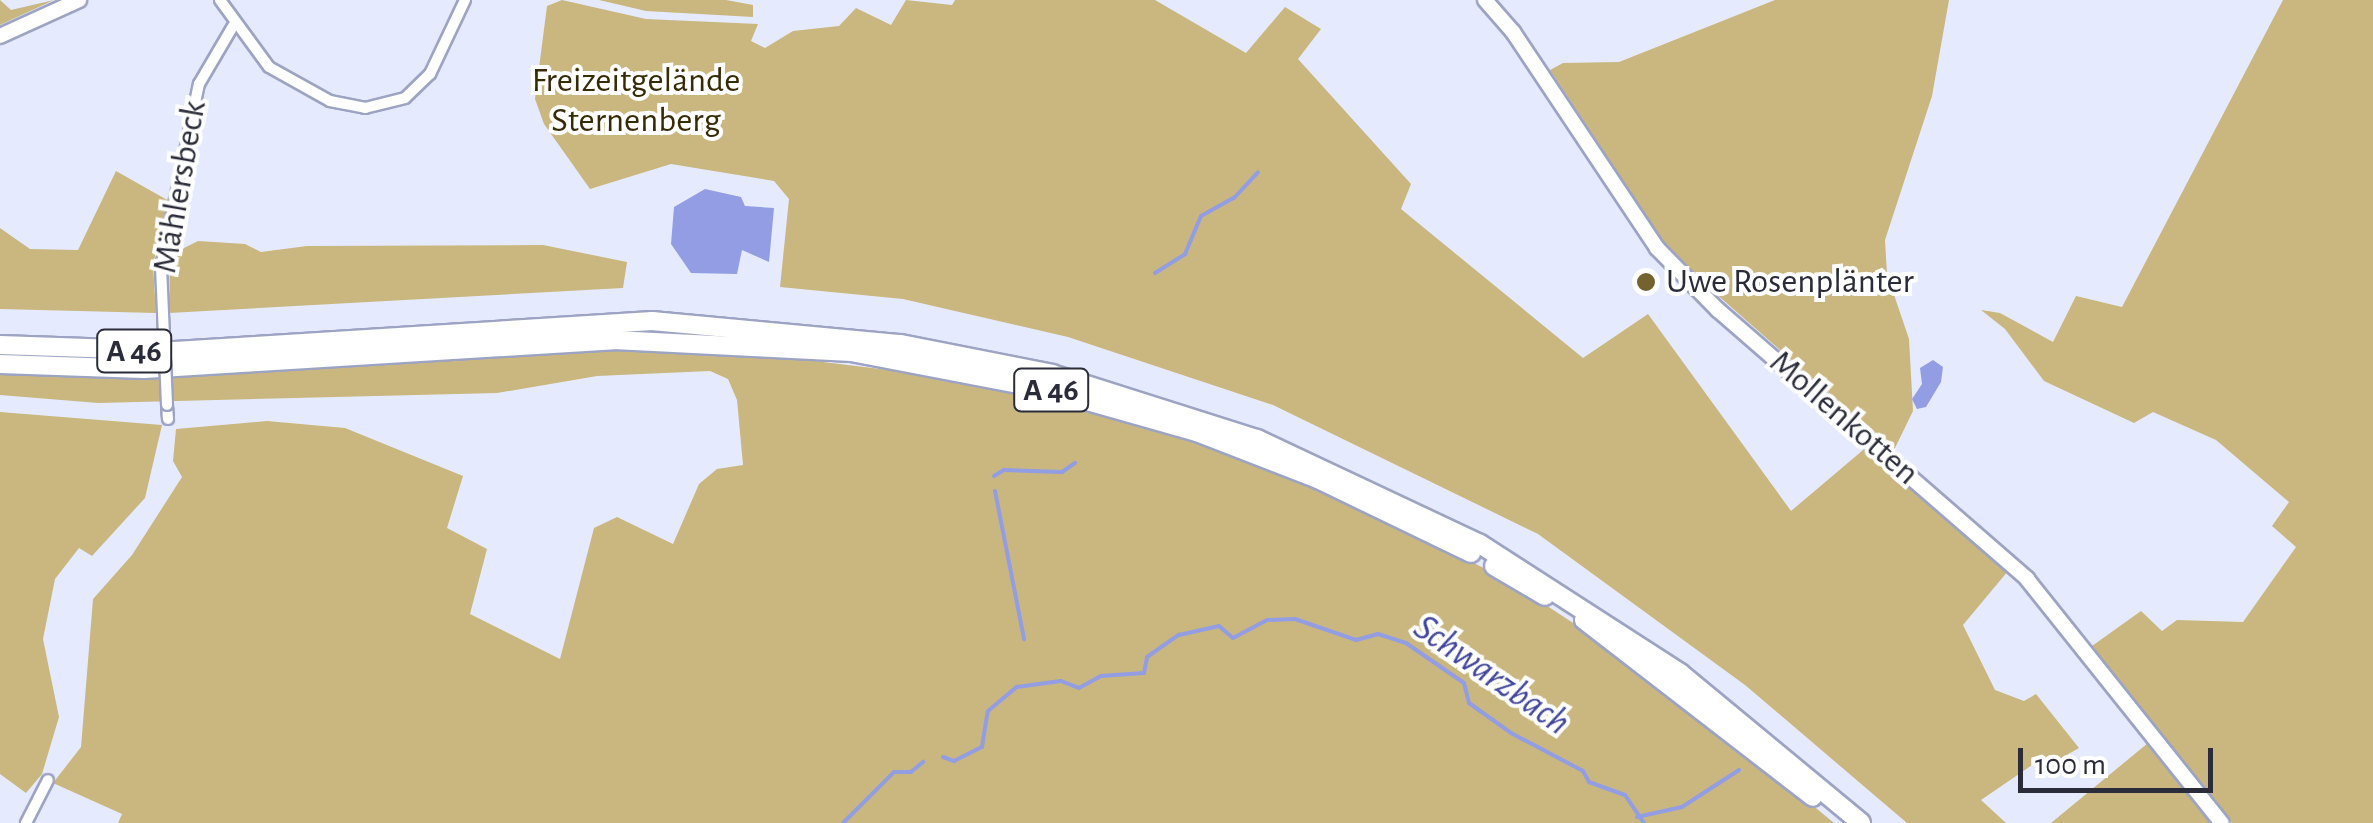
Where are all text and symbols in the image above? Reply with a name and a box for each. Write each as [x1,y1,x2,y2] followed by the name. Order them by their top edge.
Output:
[532,60,740,142] park label: Freizeitgelände Sternenberg
[144,98,216,276] street label: Mählersbeck
[1666,261,1914,303] place label: Uwe Rosenplänter
[1635,271,1657,293] marker: Uwe Rosenplänter
[94,324,174,378] road number: A 46
[1761,342,1927,494] street label: Mollenkotten
[1011,363,1091,417] road number: A 46
[1404,606,1578,746] water label: Schwarzbach
[2023,728,2218,790] scale bar
[2035,750,2106,780] text: 100 m

